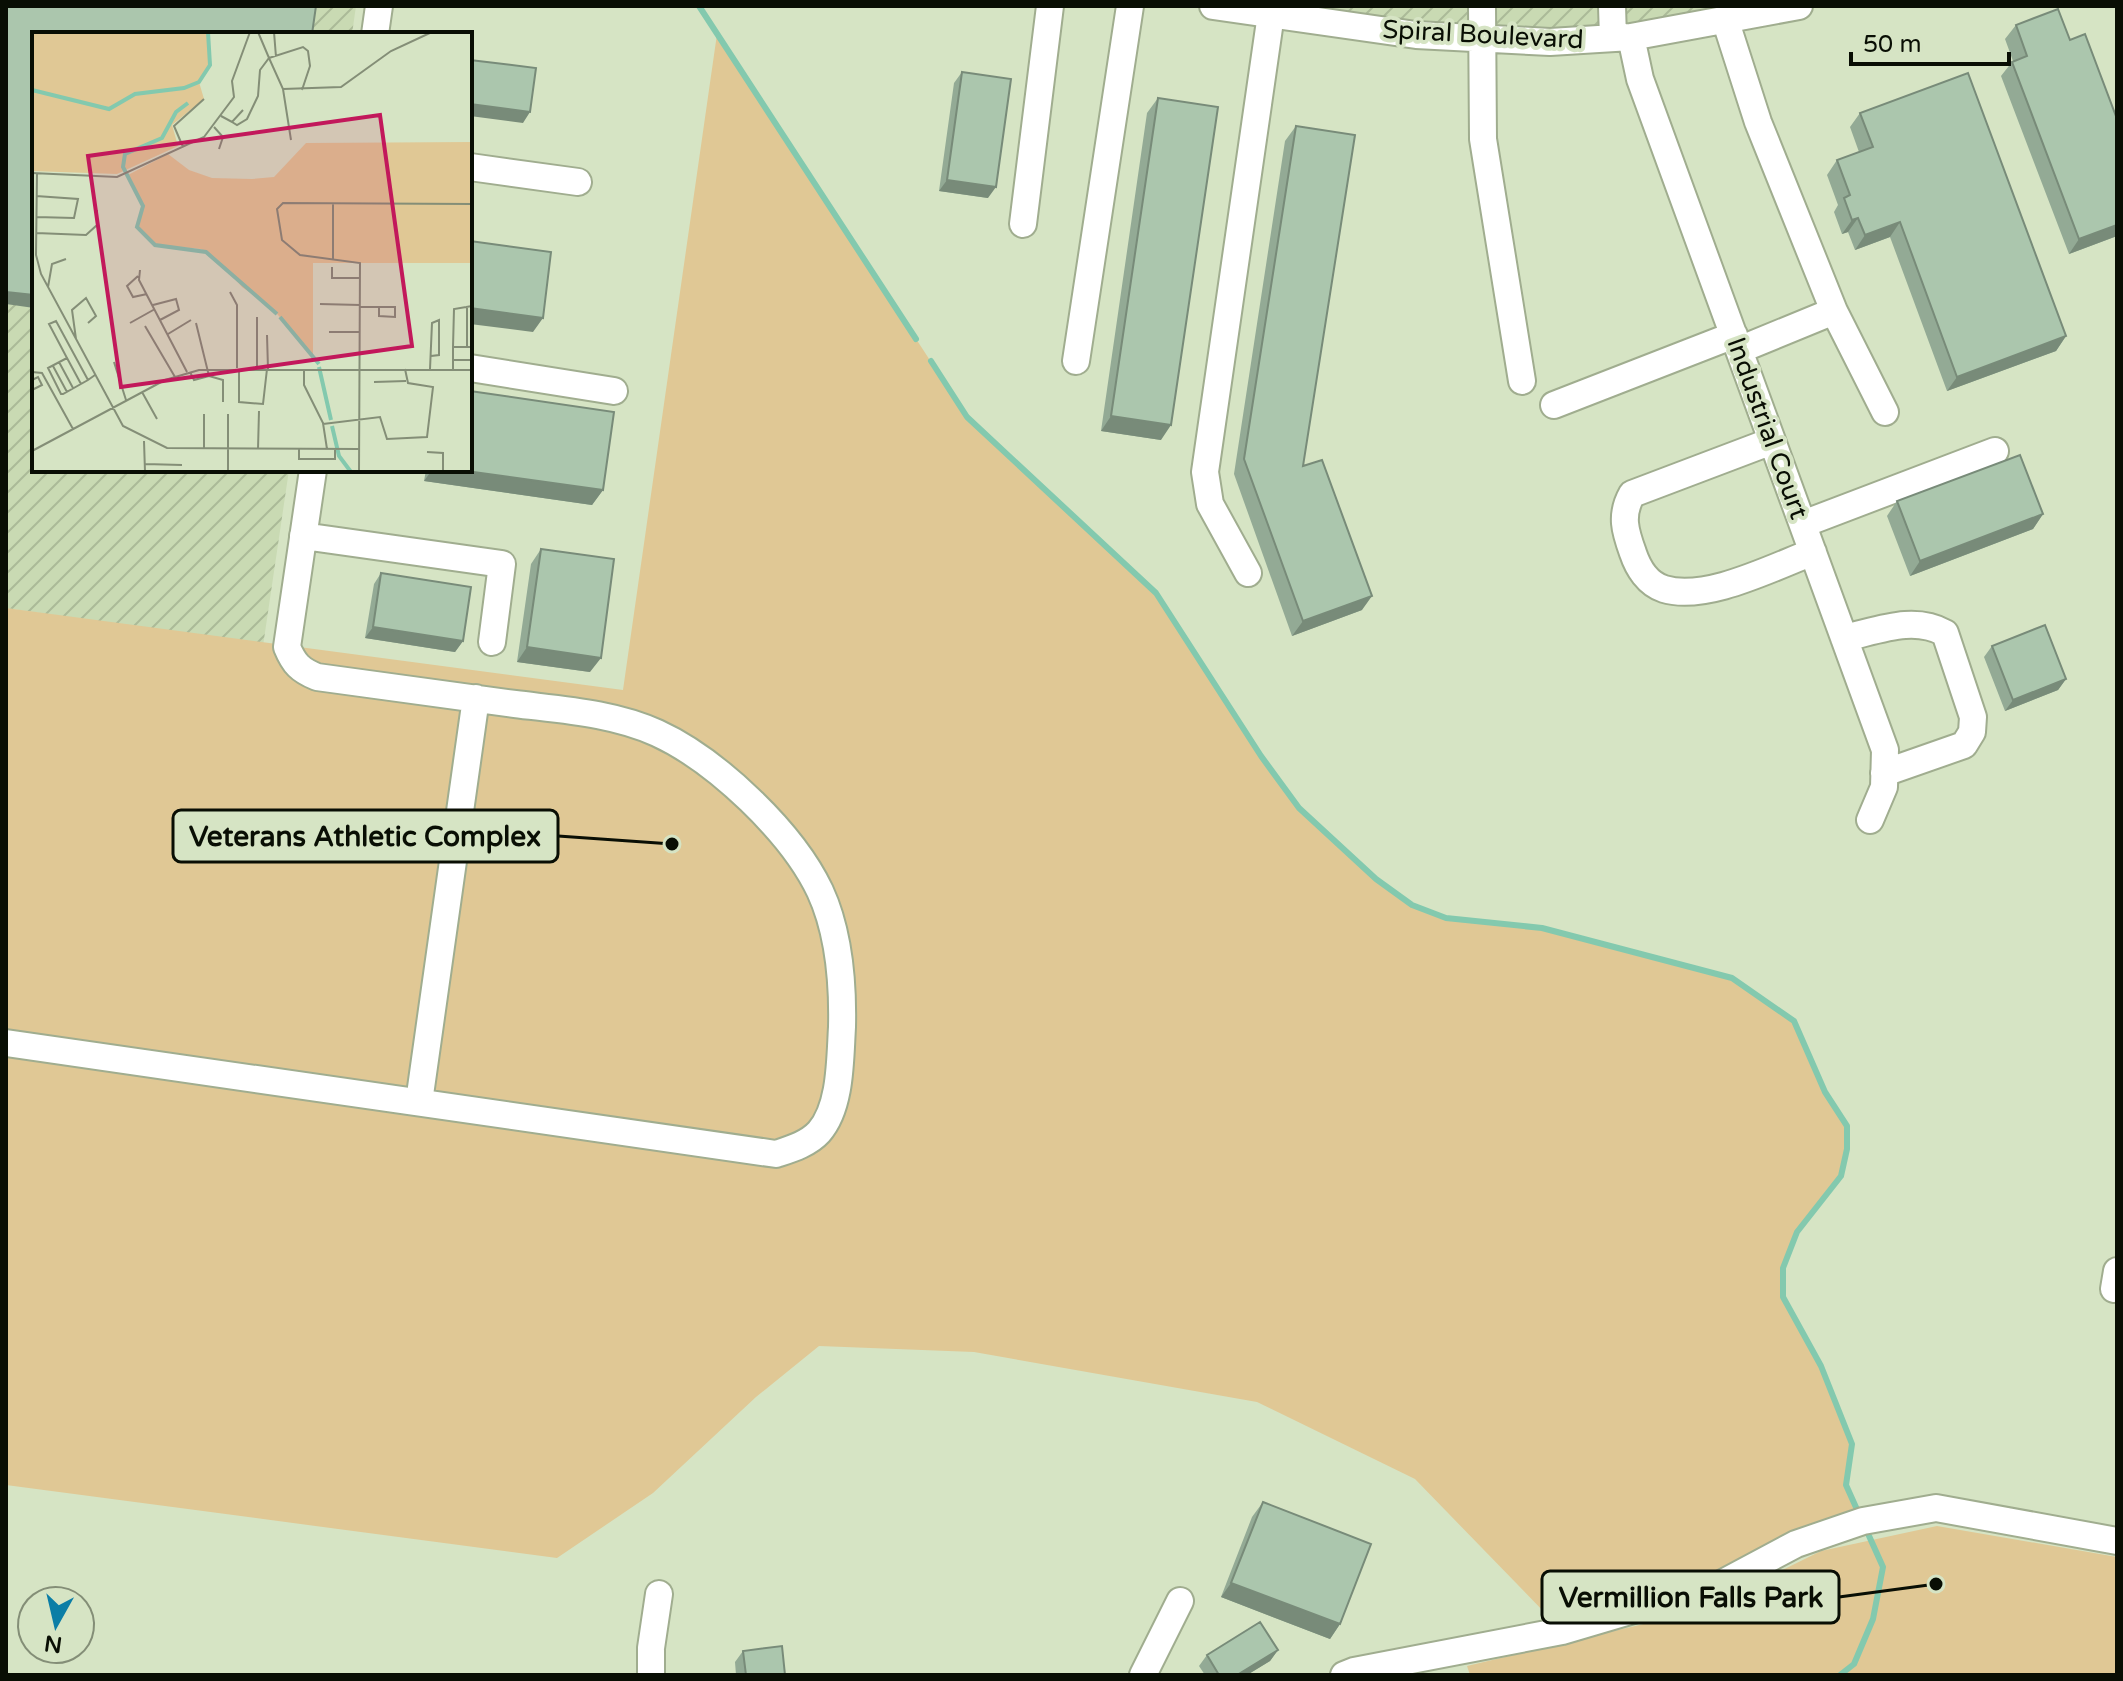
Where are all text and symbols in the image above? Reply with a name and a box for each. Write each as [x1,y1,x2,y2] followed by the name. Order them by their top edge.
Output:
[1382,14,1584,55] street label: Spiral Boulevard
[1851,16,2009,66] scale bar
[1863,30,1921,59] text: 50 m
[32,32,472,472] inset map
[1720,333,1815,523] street label: Industrial Court
[173,810,558,862] callout: Veterans Athletic Complex
[189,820,541,854] text: Veterans Athletic Complex
[1542,1571,1839,1623] callout: Vermillion Falls Park
[1559,1581,1823,1615] text: Vermillion Falls Park
[16,1585,96,1665] north arrow
[43,1630,64,1658] text: N

